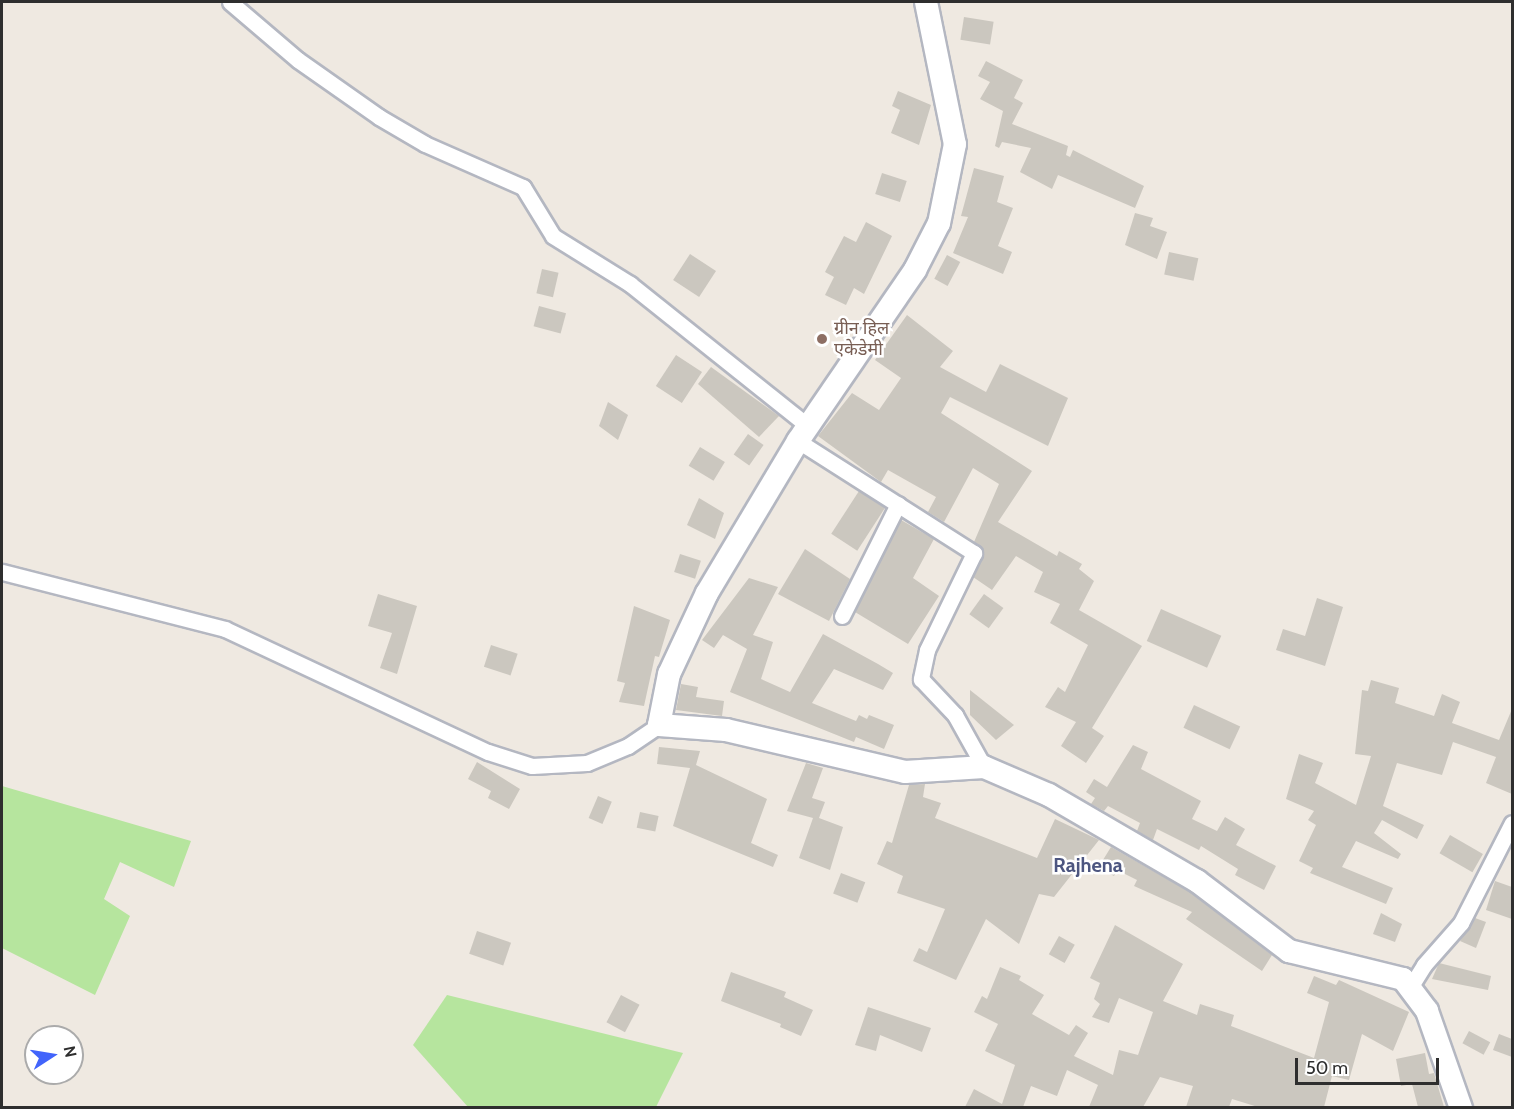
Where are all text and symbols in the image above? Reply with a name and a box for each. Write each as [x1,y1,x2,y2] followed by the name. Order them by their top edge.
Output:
[834,318,889,360] place label: ग्रीन हिल एकेडेमी
[815,332,829,346] marker: ग्रीन हिल एकेडेमी
[1053,853,1123,877] district label: Rajhena
[24,1025,84,1085] north arrow
[60,1044,81,1059] text: N
[1298,1046,1442,1084] scale bar
[1306,1057,1348,1079] text: 50 m

